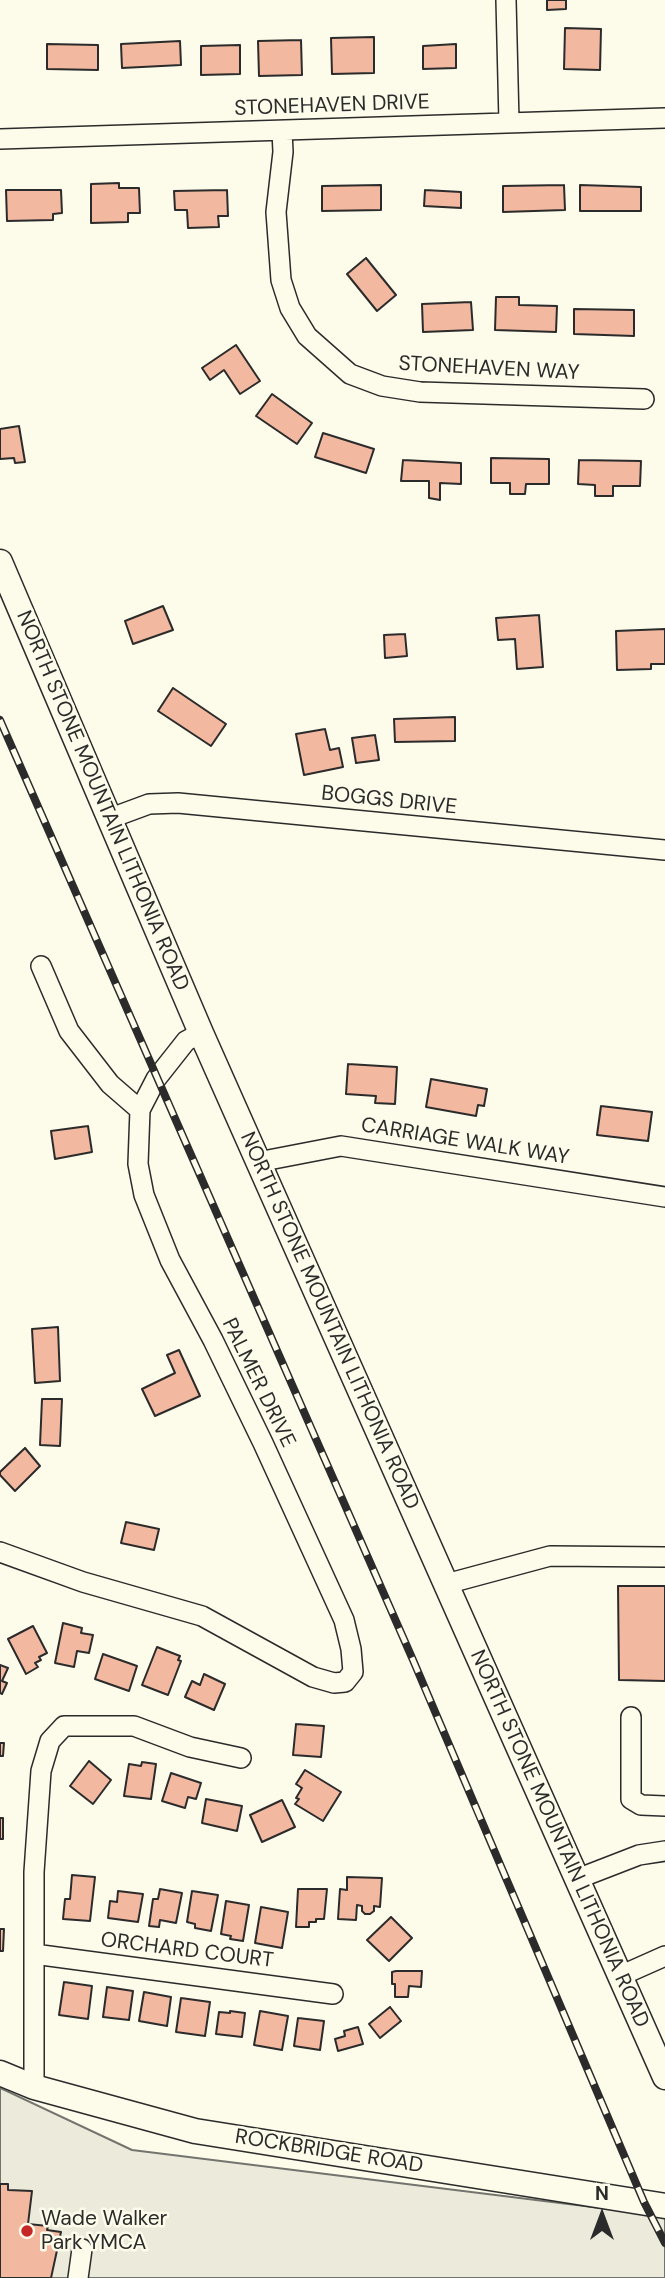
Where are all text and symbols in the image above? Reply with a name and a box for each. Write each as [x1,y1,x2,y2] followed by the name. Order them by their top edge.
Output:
[234,90,430,122] street label: STONEHAVEN DRIVE
[398,352,580,386] street label: STONEHAVEN WAY
[10,607,194,995] street label: NORTH STONE MOUNTAIN LITHONIA ROAD
[320,781,458,821] street label: BOGGS DRIVE
[359,1113,571,1171] street label: CARRIAGE WALK WAY
[234,1128,424,1514] street label: NORTH STONE MOUNTAIN LITHONIA ROAD
[216,1314,300,1452] street label: PALMER DRIVE
[464,1646,654,2032] street label: NORTH STONE MOUNTAIN LITHONIA ROAD
[99,1928,275,1974] street label: ORCHARD COURT
[233,2125,425,2179] street label: ROCKBRIDGE ROAD
[567,2180,637,2250] north arrow
[595,2181,609,2206] text: N
[41,2206,167,2256] place label: Wade Walker Park YMCA
[19,2223,35,2239] marker: Wade Walker Park YMCA

